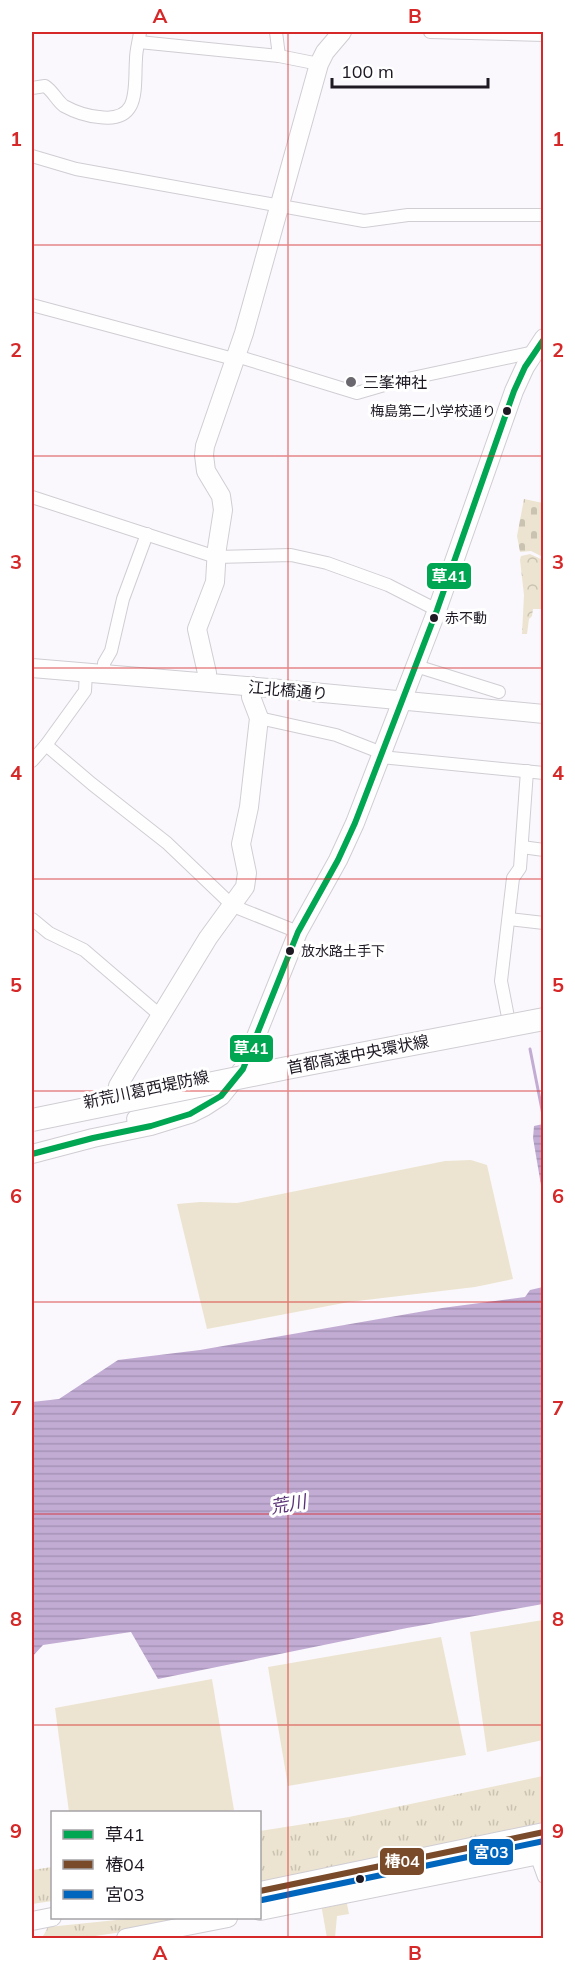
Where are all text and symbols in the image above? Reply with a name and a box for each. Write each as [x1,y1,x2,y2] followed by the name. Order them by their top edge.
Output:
[153,3,168,28] text: A
[408,3,422,28] text: B
[332,51,488,89] scale bar
[341,60,394,83] text: 100 m
[10,126,22,151] text: 1
[552,126,564,151] text: 1
[10,337,22,362] text: 2
[552,337,564,362] text: 2
[363,372,427,392] place label: 三峯神社
[344,375,358,389] marker: 三峯神社
[370,402,496,420] place label: 梅島第二小学校通り
[501,405,513,417] marker: 梅島第二小学校通り
[10,549,22,574] text: 3
[552,549,564,574] text: 3
[426,562,472,590] line badge: 草41
[431,566,467,586] text: 草41
[445,609,487,627] place label: 赤不動
[428,612,440,624] marker: 赤不動
[247,677,329,703] street label: 江北橋通り
[10,760,22,785] text: 4
[552,760,564,785] text: 4
[301,942,385,960] place label: 放水路土手下
[284,945,296,957] marker: 放水路土手下
[10,972,22,997] text: 5
[552,972,564,997] text: 5
[285,1030,431,1078] street label: 首都高速中央環状線
[229,1034,274,1063] line badge: 草41
[233,1038,269,1058] text: 草41
[81,1066,211,1112] street label: 新荒川葛西堤防線
[10,1183,22,1208] text: 6
[552,1183,564,1208] text: 6
[10,1395,22,1420] text: 7
[552,1395,564,1420] text: 7
[268,1489,310,1518] water label: 荒川
[10,1606,22,1631] text: 8
[552,1606,564,1631] text: 8
[51,1811,261,1919] legend
[10,1818,22,1843] text: 9
[552,1818,564,1843] text: 9
[105,1823,145,1846] text: 草41
[468,1838,514,1866] line badge: 宮03
[473,1842,509,1862] text: 宮03
[379,1847,425,1876] line badge: 椿04
[384,1851,420,1871] text: 椿04
[105,1853,145,1876] text: 椿04
[354,1873,366,1885] unlabelled marker
[105,1883,145,1906] text: 宮03
[153,1940,168,1965] text: A
[408,1940,422,1965] text: B

